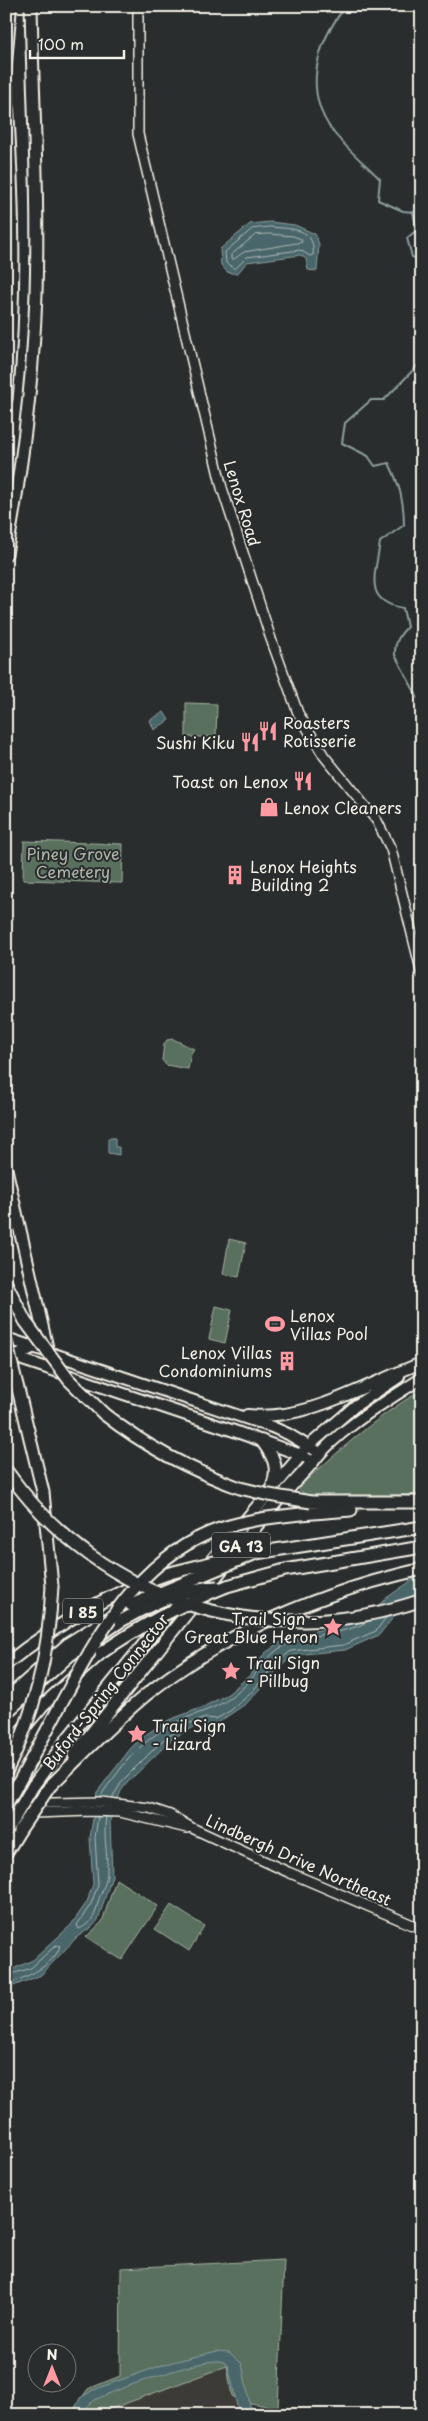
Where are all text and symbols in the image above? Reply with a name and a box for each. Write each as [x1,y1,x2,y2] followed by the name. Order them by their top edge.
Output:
[30,28,124,60] scale bar
[38,32,84,55] text: 100 m
[219,457,267,549] street label: Lenox Road
[283,710,356,752] place label: Roasters Rotisserie
[257,720,279,742] restaurant icon: Roasters Rotisserie
[156,730,235,754] place label: Sushi Kiku
[239,731,261,753] restaurant icon: Sushi Kiku
[172,769,288,793] place label: Toast on Lenox
[292,770,314,792] restaurant icon: Toast on Lenox
[284,795,402,819] place label: Lenox Cleaners
[258,796,280,818] shop icon: Lenox Cleaners
[26,841,120,883] park label: Piney Grove Cemetery
[250,854,357,896] place label: Lenox Heights Building 2
[224,864,246,886] building icon: Lenox Heights Building 2
[290,1303,368,1345] place label: Lenox Villas Pool
[264,1313,286,1335] sports icon: Lenox Villas Pool
[159,1340,272,1382] place label: Lenox Villas Condominiums
[276,1350,298,1372] building icon: Lenox Villas Condominiums
[212,1532,270,1558] road number: GA 13
[63,1598,103,1624] road number: I 85
[184,1606,318,1648] place label: Trail Sign - Great Blue Heron
[36,1607,174,1774] street label: Buford-Spring Connector
[322,1616,344,1638] place icon: Trail Sign - Great Blue Heron
[246,1650,320,1692] place label: Trail Sign - Pillbug
[220,1660,242,1682] place icon: Trail Sign - Pillbug
[152,1713,226,1755] place label: Trail Sign - Lizard
[126,1723,148,1745] place icon: Trail Sign - Lizard
[202,1807,396,1911] street label: Lindbergh Drive Northeast
[28,2344,78,2394] north arrow
[46,2344,58,2365] text: N

